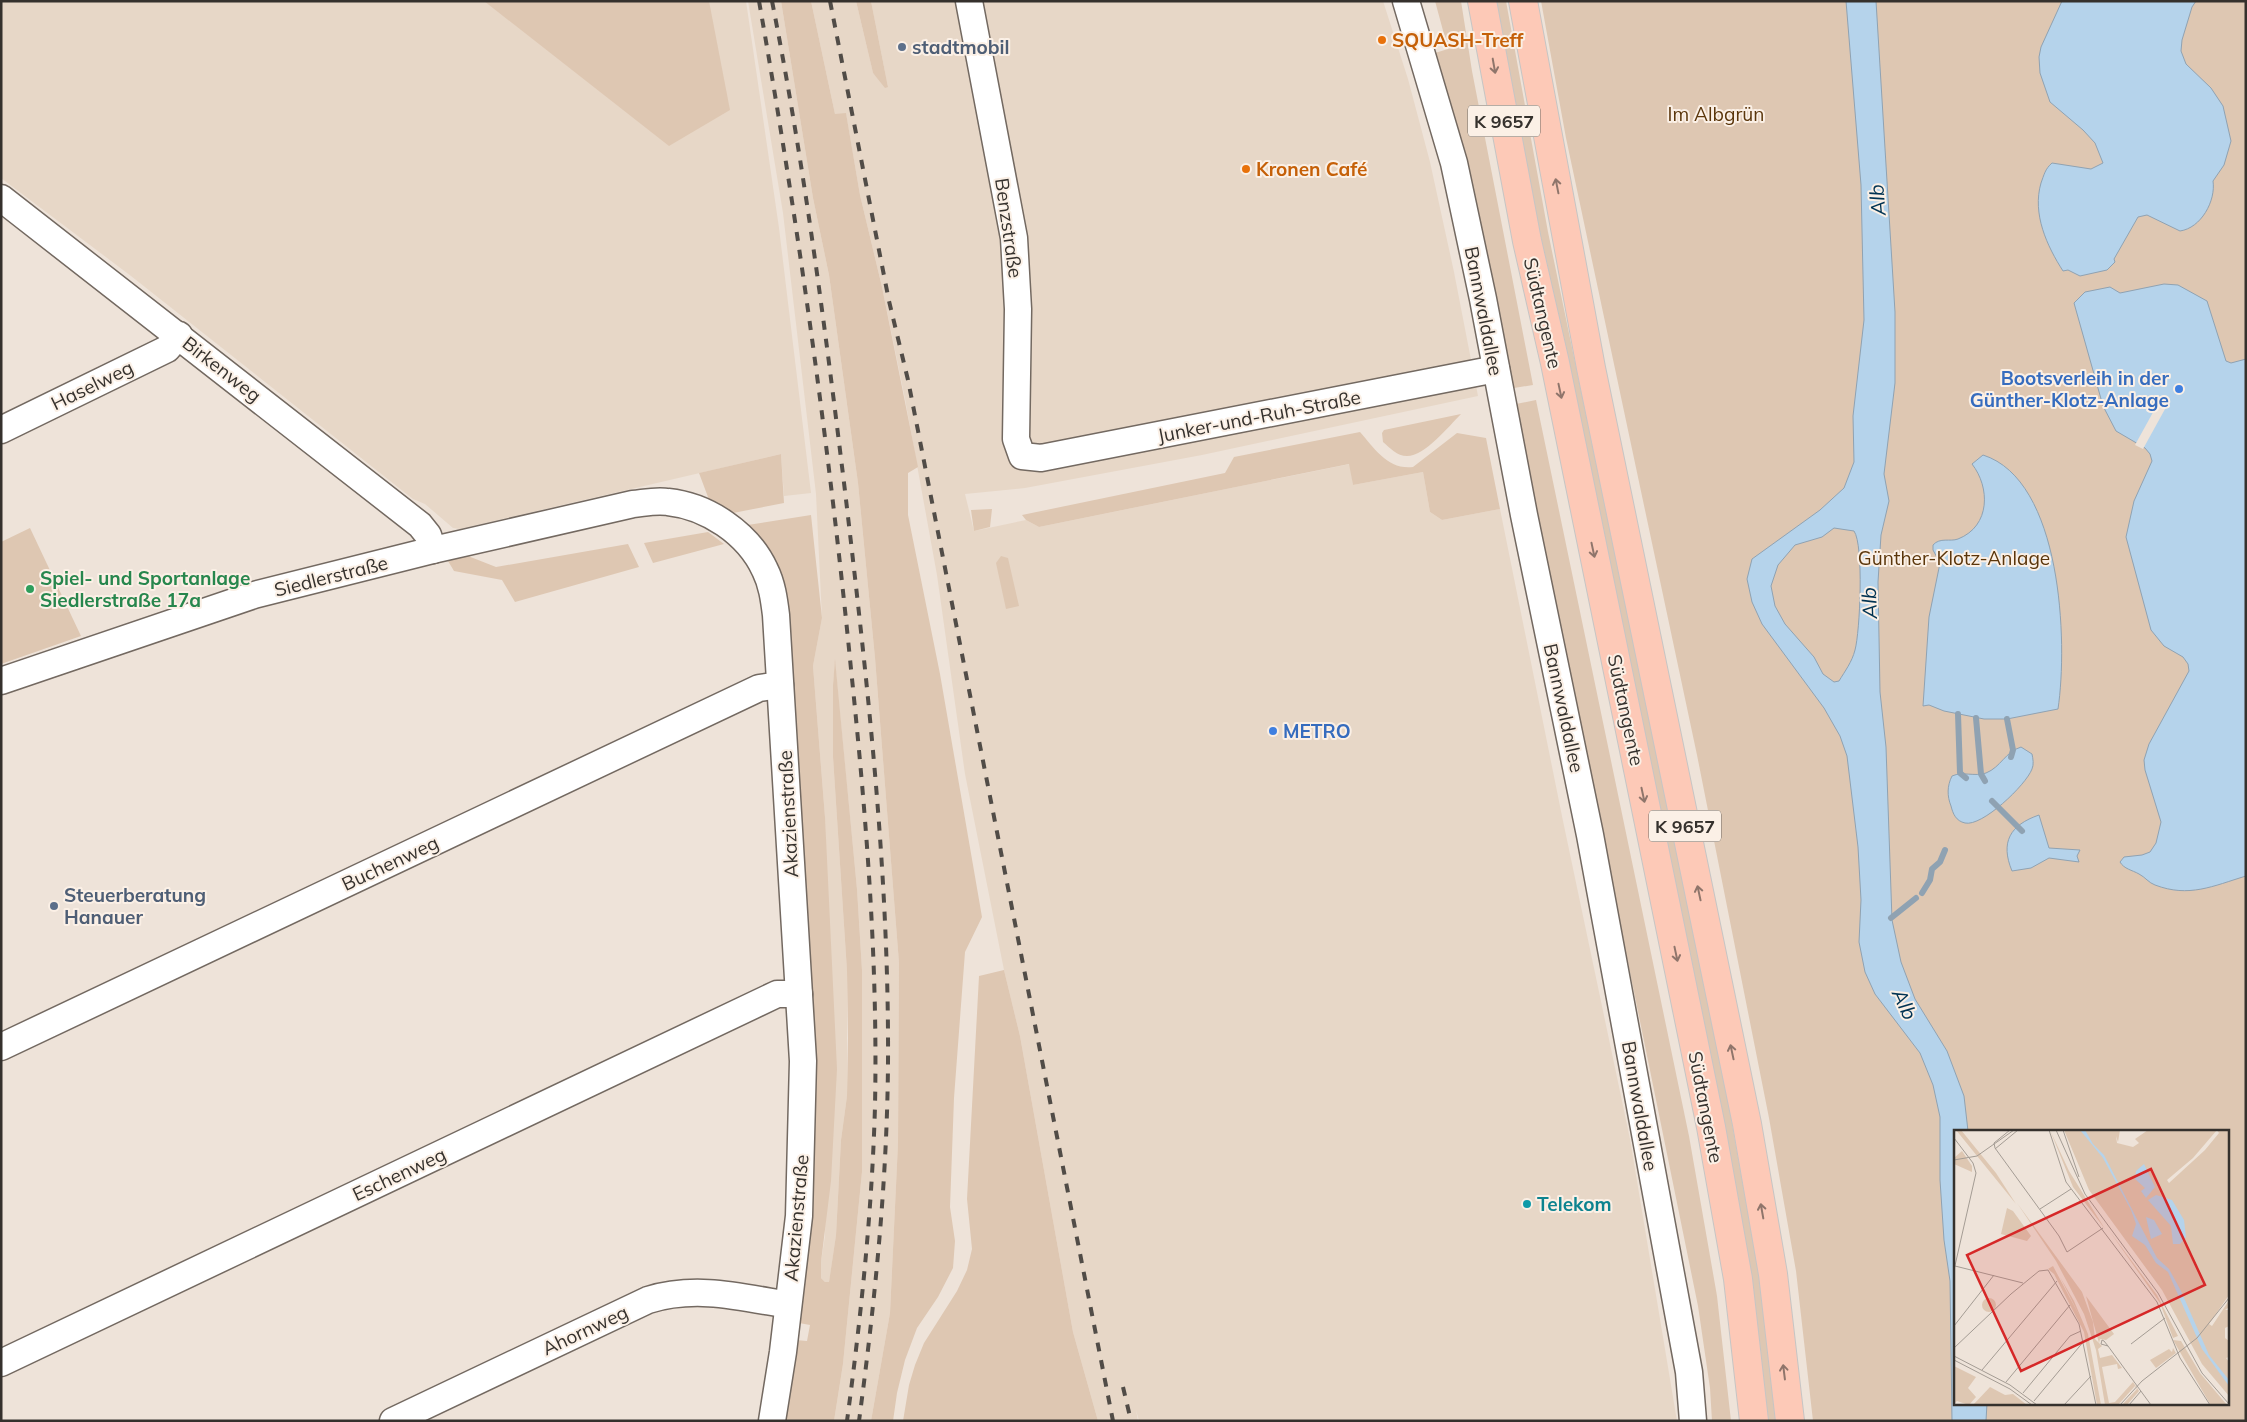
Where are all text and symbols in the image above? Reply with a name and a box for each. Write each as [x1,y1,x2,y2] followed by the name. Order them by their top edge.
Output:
[1392,28,1524,52] place label: SQUASH-Treff
[1376,34,1388,46] marker: SQUASH-Treff
[912,35,1009,59] place label: stadtmobil
[896,41,908,53] marker: stadtmobil
[1490,58,1500,74] one-way arrow
[1668,102,1764,126] park label: Im Albgrün
[1468,105,1540,136] road number: K 9657
[1256,157,1367,181] place label: Kronen Café
[1240,163,1252,175] marker: Kronen Café
[990,176,1028,280] street label: Benzstraße
[1551,178,1561,194] one-way arrow
[1863,183,1891,218] water label: Alb
[1460,244,1508,378] street label: Bannwaldallee
[1519,255,1567,371] street label: Südtangente
[178,331,266,407] street label: Birkenweg
[47,355,137,415] street label: Haselweg
[1970,366,2170,412] place label: Bootsverleih in der Günther-Klotz-Anlage
[1556,383,1566,399] one-way arrow
[2173,383,2185,395] marker: Bootsverleih in der Günther-Klotz-Anlage
[1155,385,1363,447] street label: Junker-und-Ruh-Straße
[1589,542,1598,558] one-way arrow
[1858,546,2050,570] park label: Günther-Klotz-Anlage
[272,550,390,602] street label: Siedlerstraße
[40,566,250,612] place label: Spiel- und Sportanlage Siedlerstraße 17a
[24,583,36,595] marker: Spiel- und Sportanlage Siedlerstraße 17a
[1856,587,1882,620] water label: Alb
[1539,641,1589,775] street label: Bannwaldallee
[1602,652,1650,768] street label: Südtangente
[1283,719,1351,743] place label: METRO
[1267,725,1279,737] marker: METRO
[773,750,803,878] street label: Akazienstraße
[1639,787,1648,803] one-way arrow
[1649,810,1721,841] road number: K 9657
[338,830,442,896] street label: Buchenweg
[64,883,206,929] place label: Steuerberatung Hanauer
[1694,885,1703,901] one-way arrow
[48,900,60,912] marker: Steuerberatung Hanauer
[1672,946,1681,962] one-way arrow
[1887,984,1923,1024] water label: Alb
[1617,1039,1663,1173] street label: Bannwaldallee
[1727,1044,1736,1060] one-way arrow
[1683,1049,1729,1165] street label: Südtangente
[1954,1130,2230,1404] inset map
[348,1142,450,1206] street label: Eschenweg
[778,1153,814,1283] street label: Akazienstraße
[1537,1192,1612,1216] place label: Telekom
[1521,1198,1533,1210] marker: Telekom
[1757,1204,1767,1220] one-way arrow
[538,1300,632,1360] street label: Ahornweg
[1779,1365,1789,1381] one-way arrow

